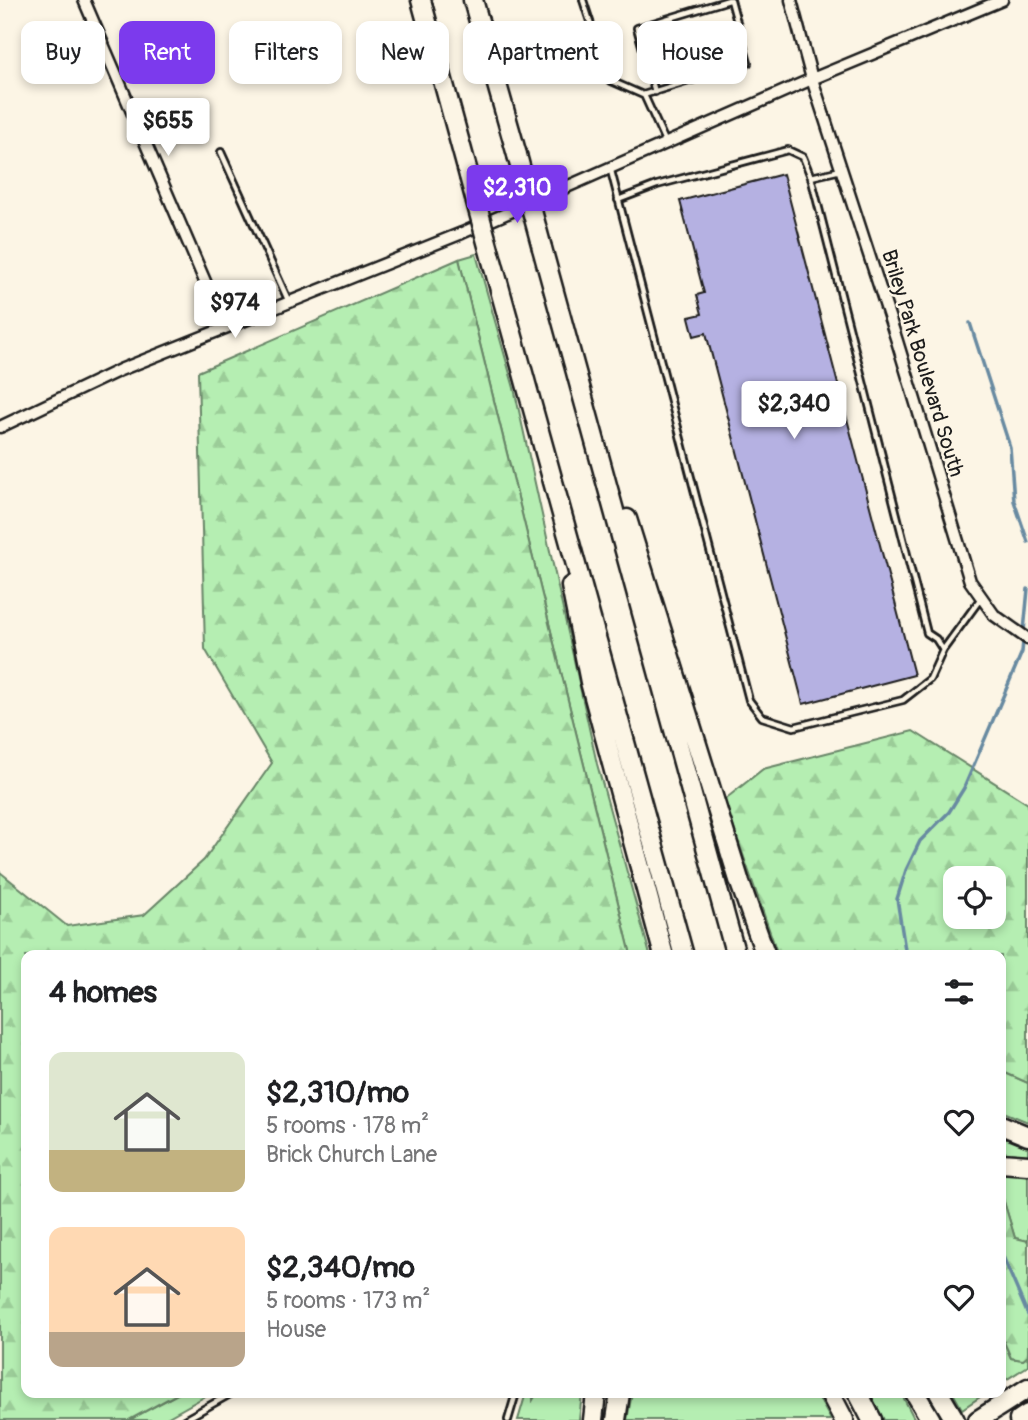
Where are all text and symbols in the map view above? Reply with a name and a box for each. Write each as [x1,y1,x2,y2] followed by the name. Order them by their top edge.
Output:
[21,21,105,84] chip: Buy
[119,21,215,84] chip: Rent
[229,21,342,84] chip: Filters
[356,21,449,84] chip: New
[463,21,623,84] chip: Apartment
[637,21,747,84] chip: House
[127,99,209,158] pin: $655
[143,106,193,135] text: $655
[460,166,574,225] pin: $2,310
[483,173,551,202] text: $2,310
[875,246,970,480] street label: Briley Park Boulevard South
[194,280,276,340] pin: $974
[210,288,260,317] text: $974
[737,382,851,441] pin: $2,340
[757,389,831,418] text: $2,340
[943,866,1006,929] map controls
[943,866,1006,929] button: locate
[940,973,978,1011] icon: filters
[49,974,157,1011] text: 4 homes
[266,1074,409,1111] text: $2,310/mo
[105,1080,189,1164] icon: home
[940,1103,978,1141] icon: heart
[266,1111,429,1140] text: 5 rooms · 178 m²
[266,1140,437,1169] text: Brick Church Lane
[266,1249,415,1286] text: $2,340/mo
[105,1255,189,1339] icon: home
[940,1278,978,1316] icon: heart
[266,1286,430,1315] text: 5 rooms · 173 m²
[266,1315,326,1344] text: House

